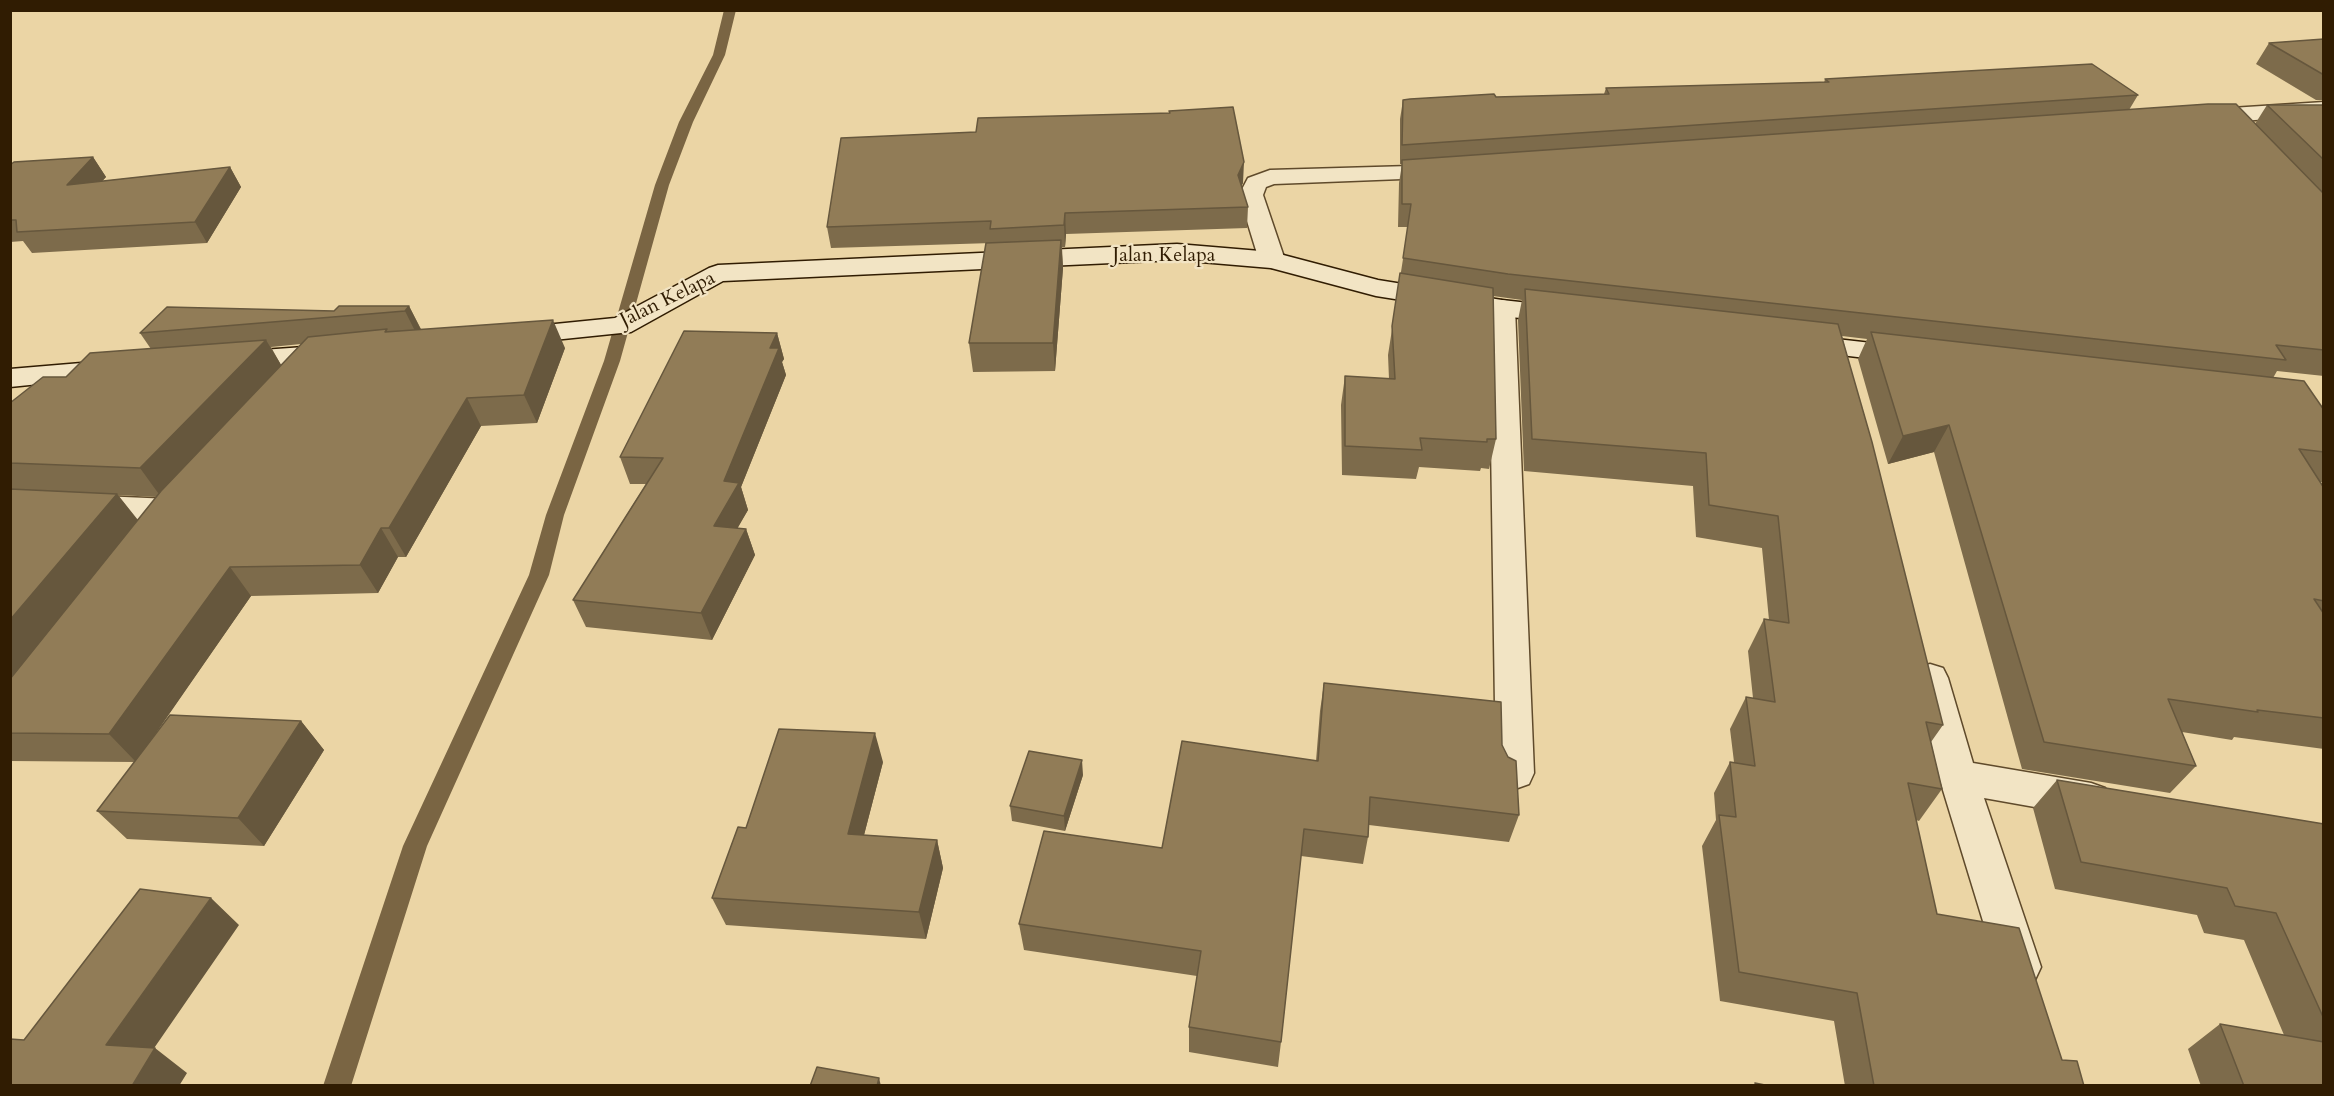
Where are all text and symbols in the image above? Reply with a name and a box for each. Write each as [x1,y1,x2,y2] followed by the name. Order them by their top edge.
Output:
[1113,244,1215,268] street label: Jalan Kelapa
[617,267,719,333] street label: Jalan Kelapa

